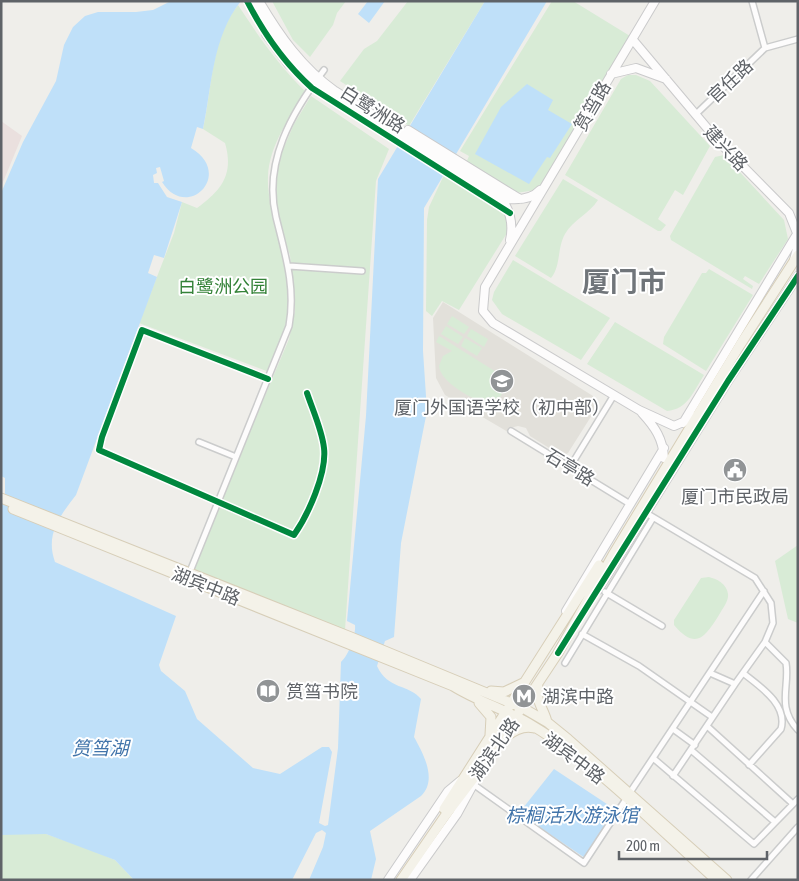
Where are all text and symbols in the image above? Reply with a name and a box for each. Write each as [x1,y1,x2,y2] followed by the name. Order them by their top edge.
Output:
[703,55,757,107] street label: 官任路
[569,77,615,135] street label: 筼筜路
[337,81,409,137] street label: 白鹭洲路
[700,121,752,175] street label: 建兴路
[582,266,666,298] district label: 厦门市
[178,276,268,297] park label: 白鹭洲公园
[489,368,515,394] school or university icon: 厦门外国语学校（初中部）
[394,397,610,418] place label: 厦门外国语学校（初中部）
[541,444,599,490] street label: 石亭路
[722,457,748,483] public building icon: 厦门市民政局
[681,486,789,507] place label: 厦门市民政局
[169,563,243,609] street label: 湖宾中路
[255,678,281,704] library icon: 筼筜书院
[286,681,358,702] place label: 筼筜书院
[511,683,537,709] metro station icon: 湖滨中路
[542,686,614,707] place label: 湖滨中路
[465,713,523,785] street label: 湖滨北路
[539,728,609,788] street label: 湖宾中路
[71,737,131,759] water label: 筼筜湖
[505,804,641,826] water label: 棕榈活水游泳馆
[619,828,766,860] scale bar
[626,837,660,854] text: 200 m

